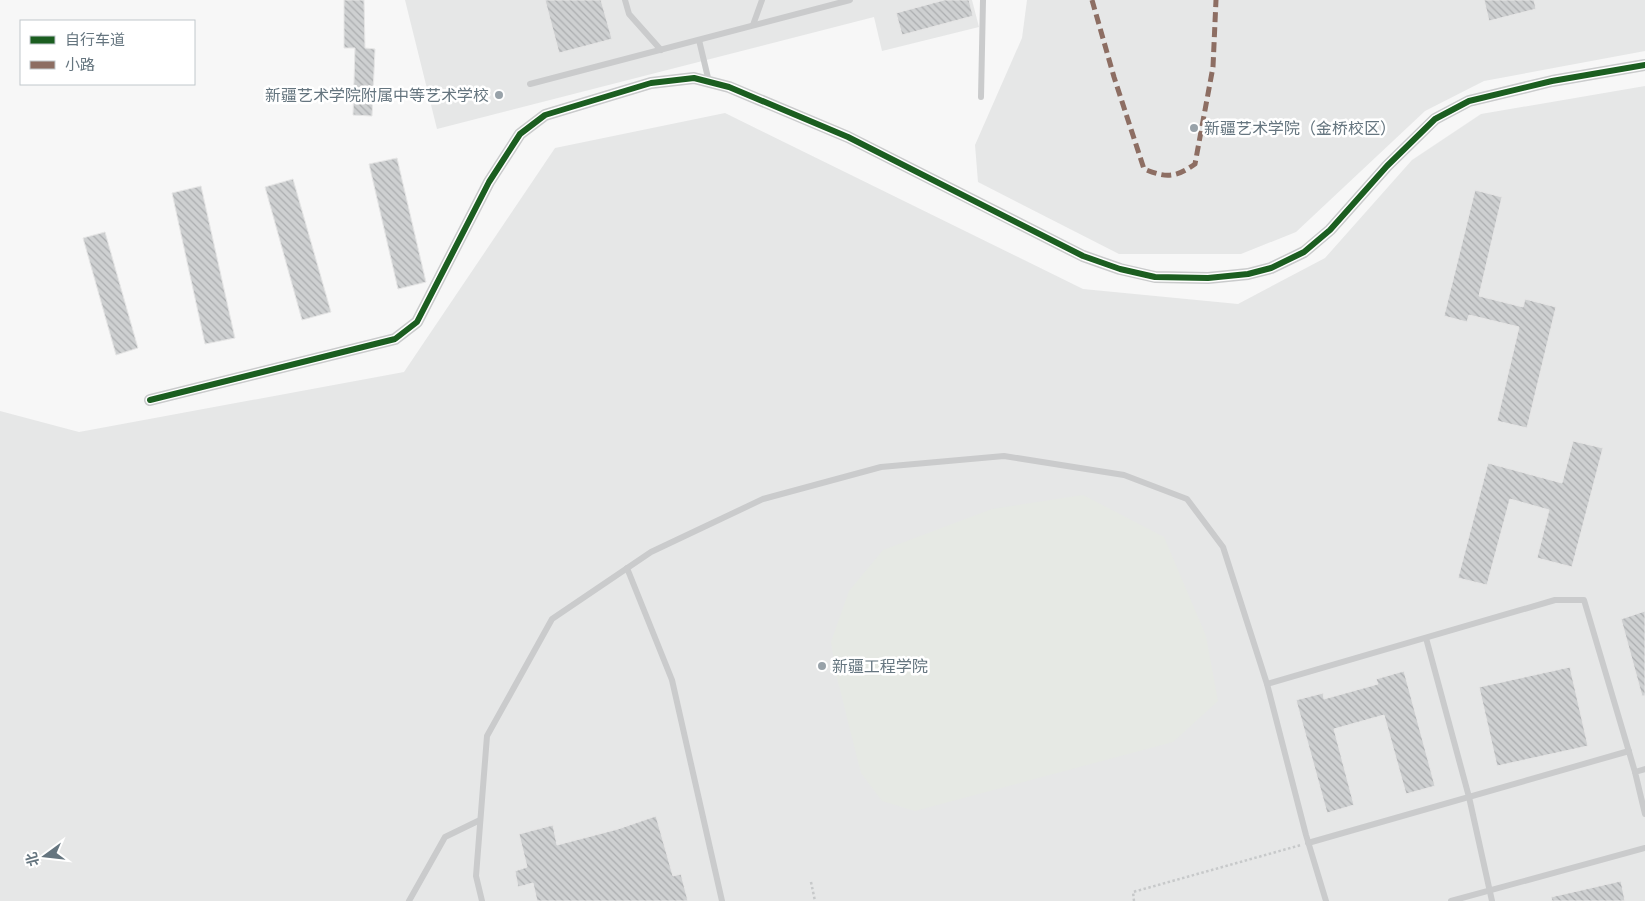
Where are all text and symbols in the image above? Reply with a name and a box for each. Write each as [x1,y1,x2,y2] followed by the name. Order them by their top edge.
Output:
[20,20,195,85] legend
[65,31,125,49] text: 自行车道
[65,56,95,74] text: 小路
[265,86,489,105] place label: 新疆艺术学院附属中等艺术学校
[493,89,505,101] marker: 新疆艺术学院附属中等艺术学校
[1204,119,1396,138] place label: 新疆艺术学院（金桥校区）
[1188,122,1200,134] marker: 新疆艺术学院（金桥校区）
[832,657,928,676] place label: 新疆工程学院
[816,660,828,672] marker: 新疆工程学院
[20,831,70,881] north arrow
[23,850,43,868] text: 北

